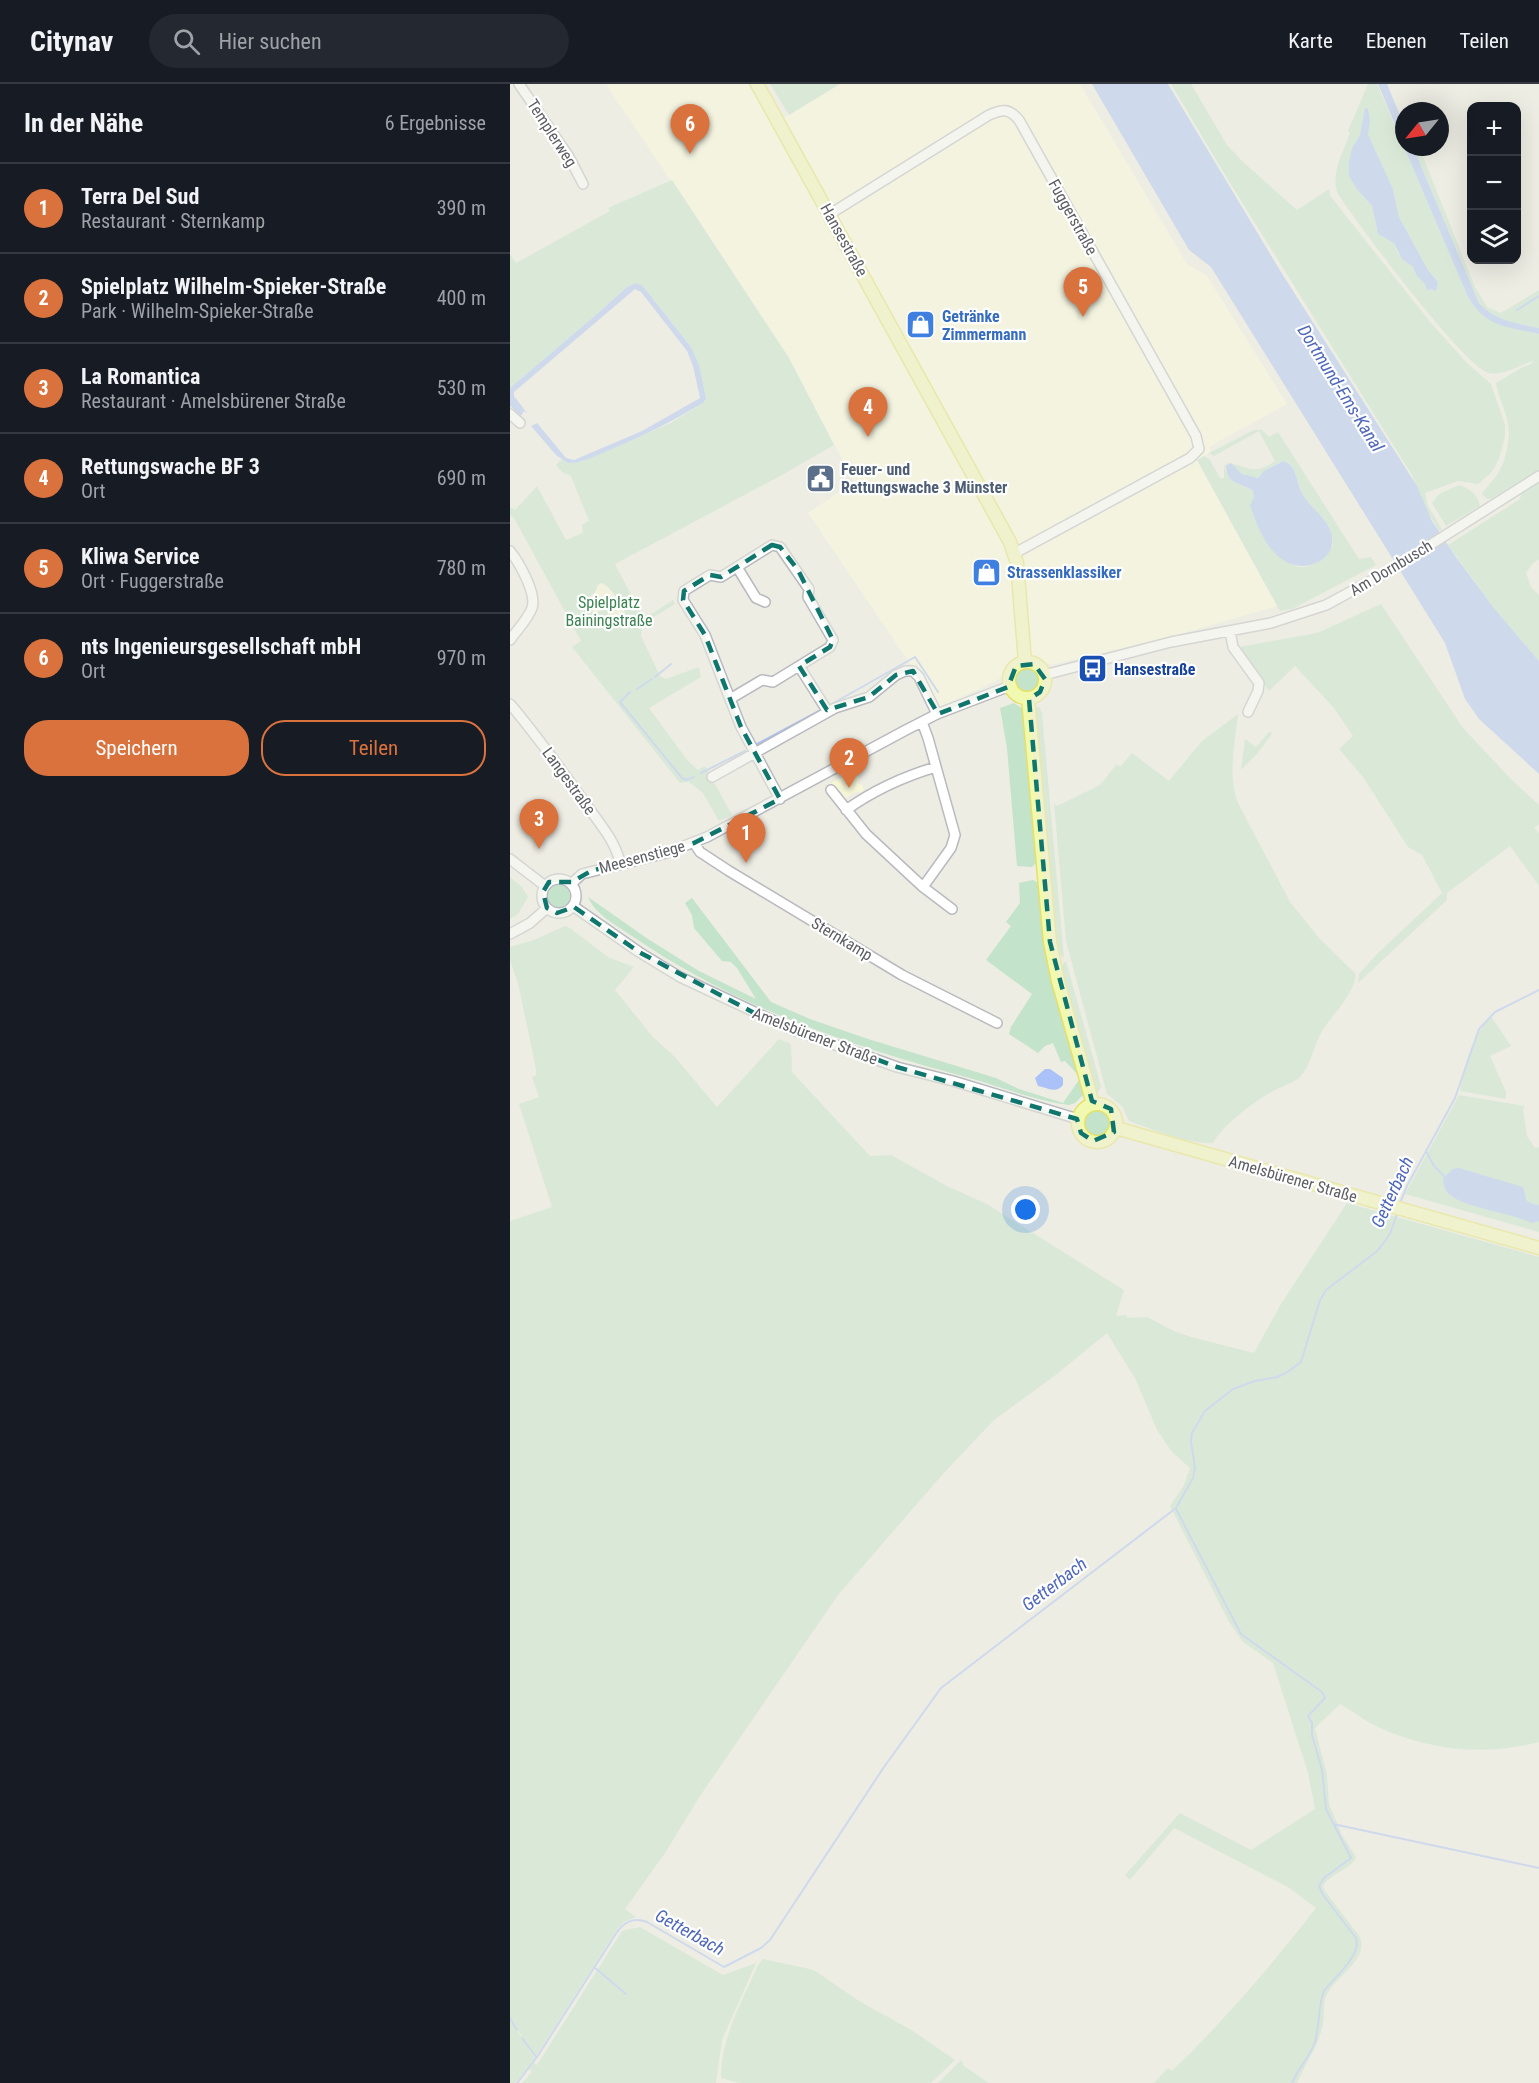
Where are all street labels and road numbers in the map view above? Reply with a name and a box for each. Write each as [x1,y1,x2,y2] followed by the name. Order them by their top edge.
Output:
[523,96,581,170] street label: Templerweg
[1044,176,1102,258] street label: Fuggerstraße
[816,200,872,280] street label: Hansestraße
[1346,536,1436,600] street label: Am Dornbusch
[538,744,600,818] street label: Langestraße
[597,836,687,878] street label: Meesenstiege
[808,913,876,965] street label: Sternkamp
[750,1003,880,1069] street label: Amelsbürener Straße
[1227,1152,1359,1206] street label: Amelsbürener Straße

